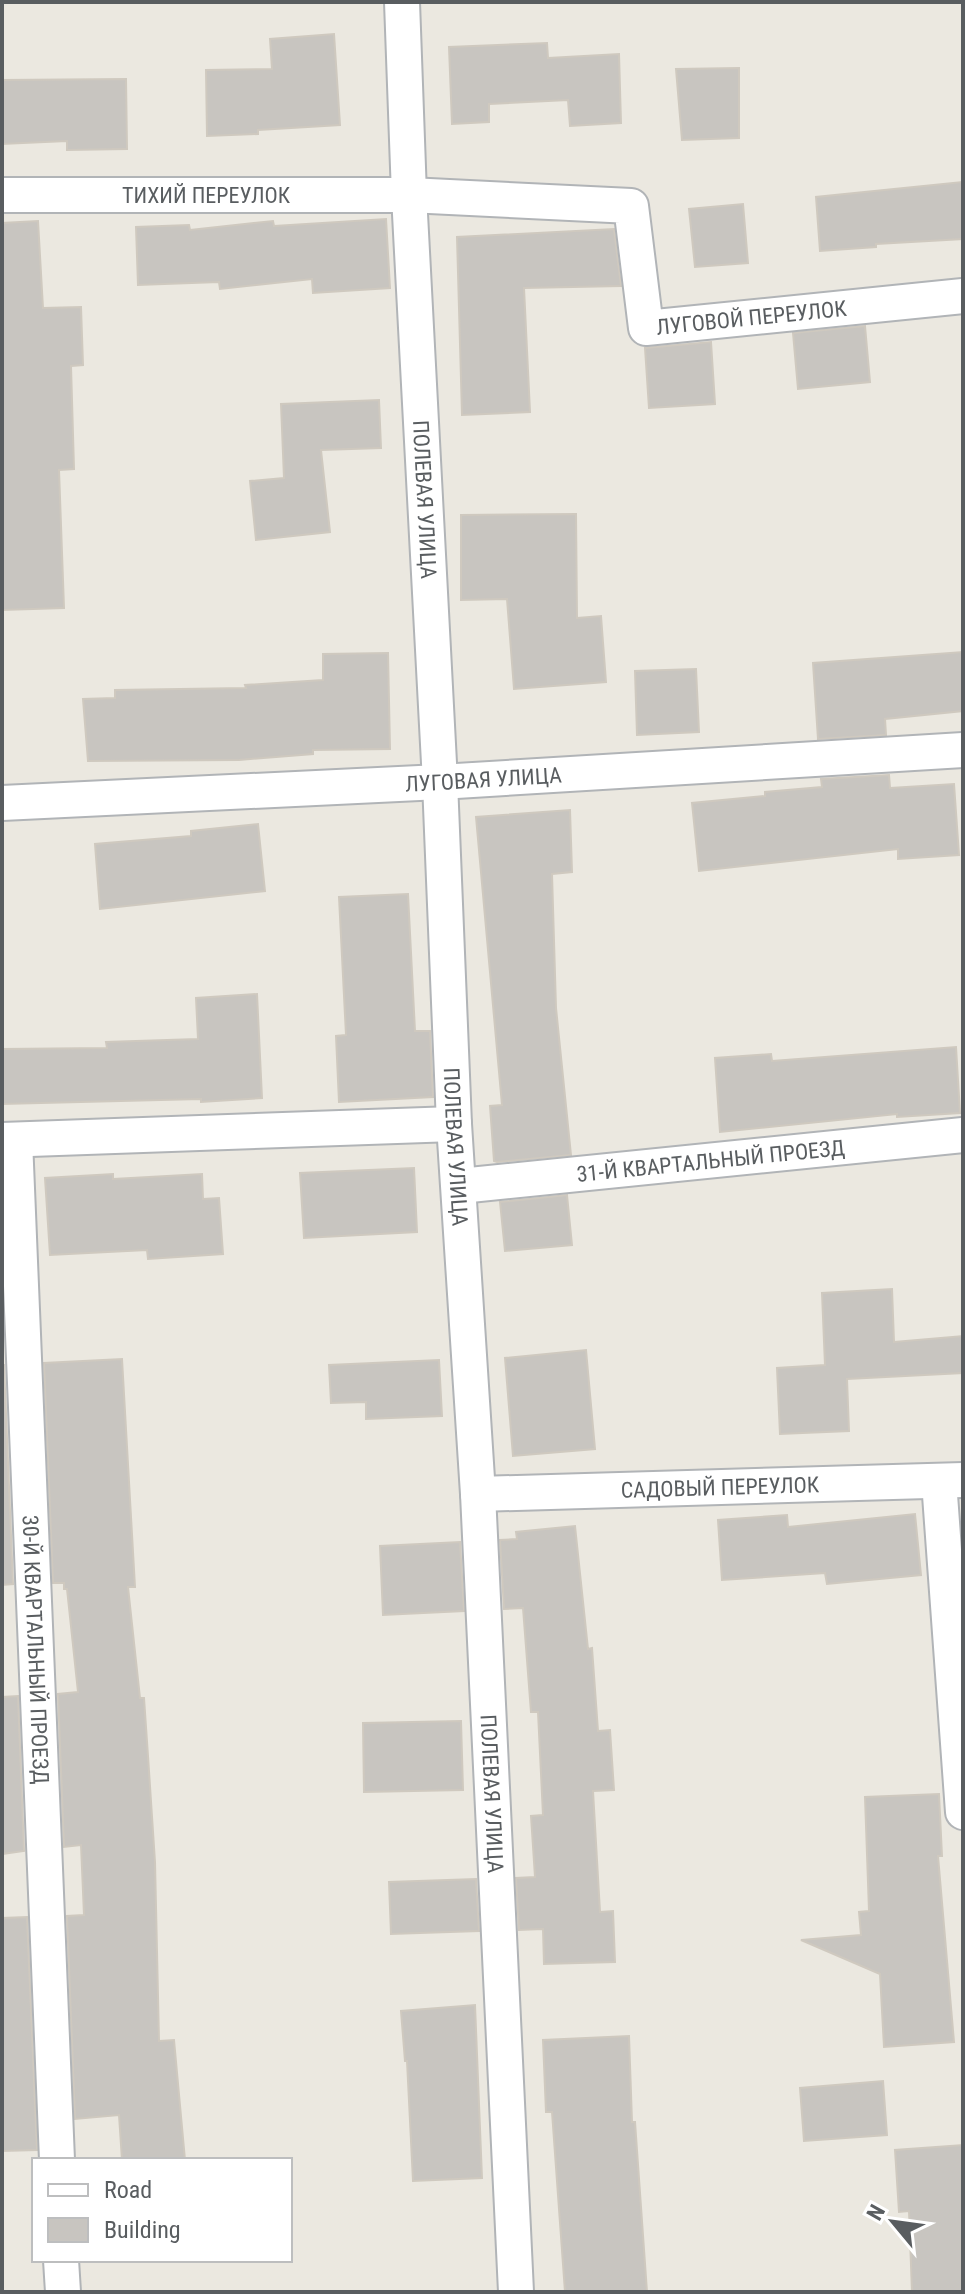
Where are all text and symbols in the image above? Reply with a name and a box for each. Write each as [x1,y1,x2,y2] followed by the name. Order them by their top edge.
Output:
[122,183,291,208] street label: ТИХИЙ ПЕРЕУЛОК
[655,295,848,339] street label: ЛУГОВОЙ ПЕРЕУЛОК
[408,420,442,580] street label: ПОЛЕВАЯ УЛИЦА
[405,762,563,796] street label: ЛУГОВАЯ УЛИЦА
[439,1067,473,1227] street label: ПОЛЕВАЯ УЛИЦА
[575,1135,846,1187] street label: 31-Й КВАРТАЛЬНЫЙ ПРОЕЗД
[620,1472,820,1502] street label: САДОВЫЙ ПЕРЕУЛОК
[18,1515,54,1785] street label: 30-Й КВАРТАЛЬНЫЙ ПРОЕЗД
[476,1714,509,1874] street label: ПОЛЕВАЯ УЛИЦА
[32,2158,292,2262] legend
[104,2176,152,2204] text: Road
[853,2182,933,2262] north arrow
[862,2201,890,2225] text: N
[104,2216,181,2244] text: Building

